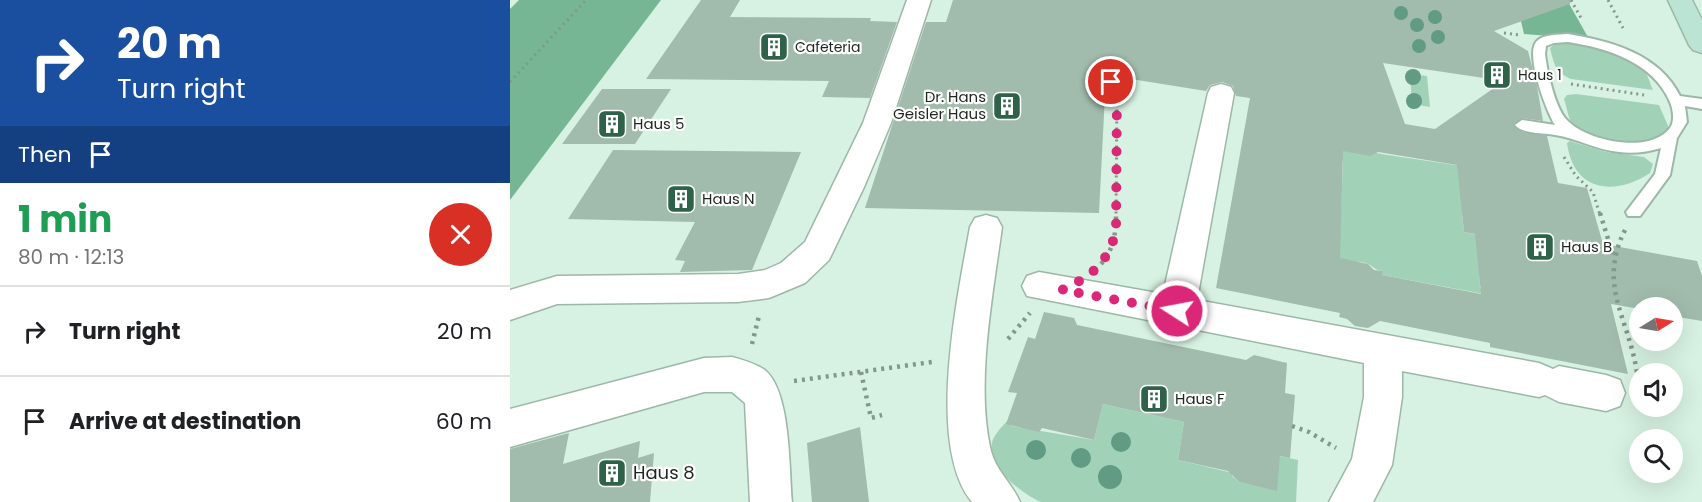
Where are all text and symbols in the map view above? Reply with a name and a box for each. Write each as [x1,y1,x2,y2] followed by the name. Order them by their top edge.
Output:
[117,14,222,73] text: 20 m
[18,24,96,102] icon: right
[758,31,790,63] building icon: Cafeteria
[795,37,860,57] place label: Cafeteria
[1085,56,1136,107] pin
[1481,59,1513,91] building icon: Haus 1
[1094,65,1127,98] icon: arrive
[1518,65,1562,85] place label: Haus 1
[117,70,246,107] text: Turn right
[893,86,986,124] place label: Dr. Hans Geisler Haus
[991,90,1023,122] building icon: Dr. Hans Geisler Haus
[596,108,628,140] building icon: Haus 5
[633,113,684,134] place label: Haus 5
[84,138,117,171] icon: arrive
[18,139,72,170] text: Then
[665,183,697,215] building icon: Haus N
[702,188,755,209] place label: Haus N
[18,194,112,245] text: 1 min
[429,203,492,266] button: close
[1524,231,1556,263] building icon: Haus B
[1561,236,1612,257] place label: Haus B
[18,243,124,271] text: 80 m · 12:13
[1145,279,1209,343] position arrow
[1629,297,1683,351] north arrow
[1629,297,1683,483] map controls
[18,315,51,348] icon: right
[69,316,180,347] text: Turn right
[437,316,492,347] text: 20 m
[1629,363,1683,417] button: sound
[1138,383,1170,415] building icon: Haus F
[1175,388,1225,409] place label: Haus F
[18,405,51,438] icon: arrive
[69,406,301,437] text: Arrive at destination
[436,406,492,437] text: 60 m
[1629,429,1683,483] button: search
[596,457,628,489] building icon: Haus 8
[633,460,695,485] place label: Haus 8

